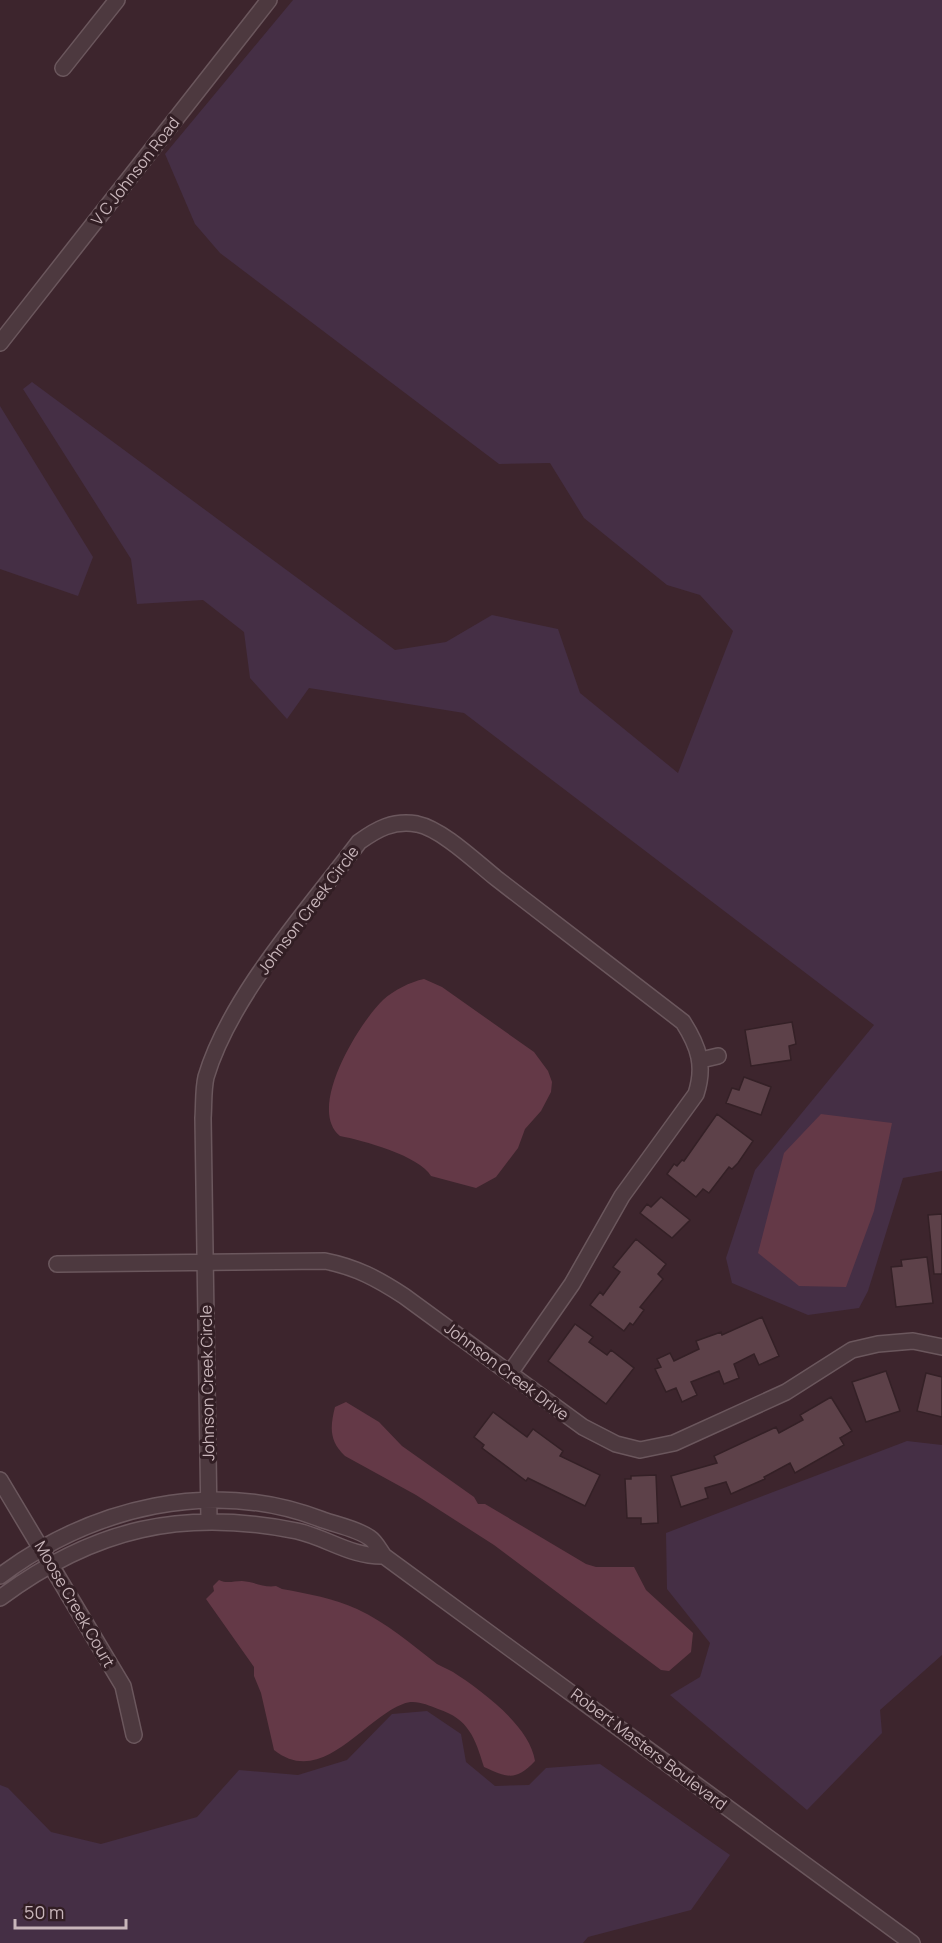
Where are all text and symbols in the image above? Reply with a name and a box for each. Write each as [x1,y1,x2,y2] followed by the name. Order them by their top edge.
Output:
[86,112,184,230] street label: V C Johnson Road
[252,841,364,979] street label: Johnson Creek Circle
[195,1305,219,1461] street label: Johnson Creek Circle
[440,1317,574,1425] street label: Johnson Creek Drive
[30,1537,120,1671] street label: Moose Creek Court
[566,1683,732,1815] street label: Robert Masters Boulevard
[15,1892,126,1930] scale bar
[24,1900,64,1924] text: 50 m

